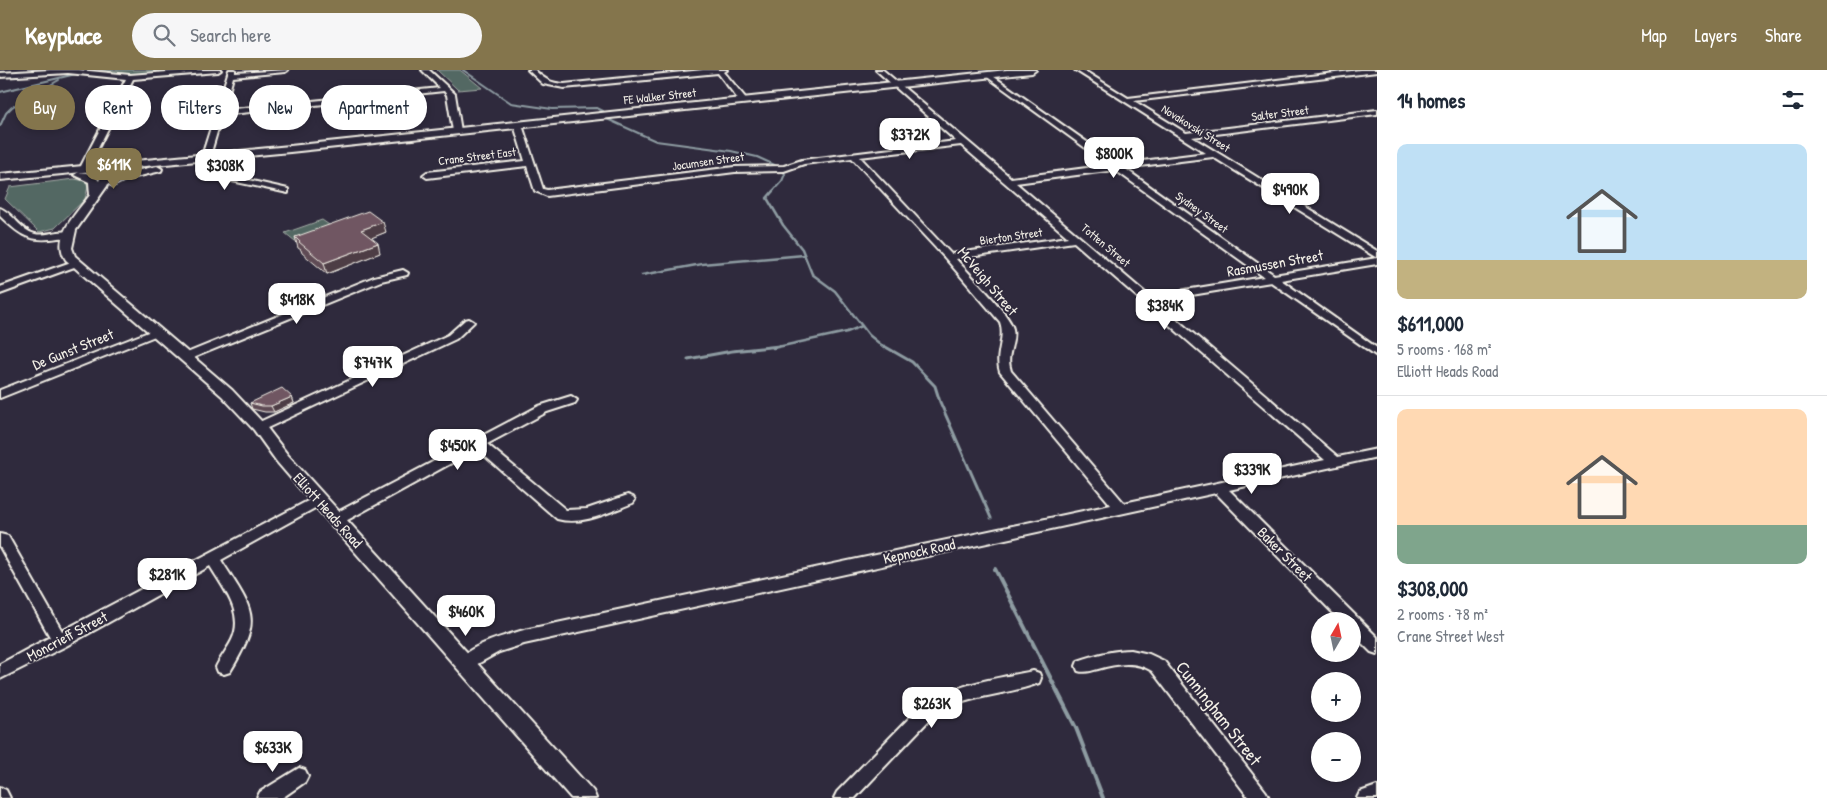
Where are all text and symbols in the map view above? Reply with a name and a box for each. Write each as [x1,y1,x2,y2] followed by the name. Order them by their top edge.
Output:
[132,13,482,58] search box
[25,19,102,51] text: Keyplace
[150,21,178,49] icon: search
[190,22,271,48] text: Search here
[1641,23,1667,48] text: Map
[1695,23,1737,48] text: Layers
[1765,23,1802,48] text: Share
[622,84,698,108] street label: FE Walker Street
[15,85,75,130] chip: Buy
[85,85,151,130] chip: Rent
[161,85,239,130] chip: Filters
[249,85,311,130] chip: New
[321,85,427,130] chip: Apartment
[1397,86,1465,115] text: 14 homes
[1779,86,1807,114] icon: filters
[1158,100,1234,156] street label: Novakovski Street
[1250,101,1310,125] street label: Salter Street
[875,118,945,160] pin: $372K
[890,123,930,145] text: $372K
[1079,136,1149,179] pin: $800K
[1095,142,1133,164] text: $800K
[437,143,518,169] street label: Crane Street East
[671,147,746,174] street label: Jocumsen Street
[79,148,149,190] pin: $611K
[190,148,260,191] pin: $308K
[97,153,131,175] text: $611K
[206,154,244,176] text: $308K
[1255,172,1325,215] pin: $490K
[1557,176,1647,266] icon: home
[1272,178,1308,200] text: $490K
[1172,187,1232,237] street label: Sydney Street
[1078,219,1135,271] street label: Totten Street
[978,223,1044,249] street label: Bierton Street
[953,242,1024,321] street label: McVeigh Street
[1225,244,1326,282] street label: Rasmussen Street
[262,282,332,325] pin: $418K
[279,288,315,310] text: $418K
[1130,288,1200,331] pin: $384K
[1147,294,1183,316] text: $384K
[1397,309,1464,338] text: $611,000
[29,323,117,375] street label: De Gunst Street
[1397,338,1491,360] text: 5 rooms · 168 m²
[338,346,408,388] pin: $747K
[354,351,392,373] text: $747K
[1397,360,1498,382] text: Elliott Heads Road
[423,428,493,471] pin: $450K
[440,434,476,456] text: $450K
[1557,442,1647,532] icon: home
[1217,452,1287,495] pin: $339K
[1234,458,1270,480] text: $339K
[288,468,368,552] street label: Elliott Heads Road
[1253,522,1318,587] street label: Baker Street
[881,533,957,569] street label: Kepnock Road
[132,558,202,600] pin: $281K
[149,563,185,585] text: $281K
[1397,574,1468,603] text: $308,000
[431,594,501,637] pin: $460K
[448,600,484,622] text: $460K
[1397,603,1488,625] text: 2 rooms · 78 m²
[23,605,112,666] street label: Moncrieff Street
[1311,612,1361,662] north arrow
[1311,612,1361,782] map controls
[1397,625,1504,647] text: Crane Street West
[1170,655,1268,771] street label: Cunningham Street
[1311,672,1361,722] button: +
[897,686,967,729] pin: $263K
[913,692,951,714] text: $263K
[238,730,308,773] pin: $633K
[1311,732,1361,782] button: −
[254,736,292,758] text: $633K

